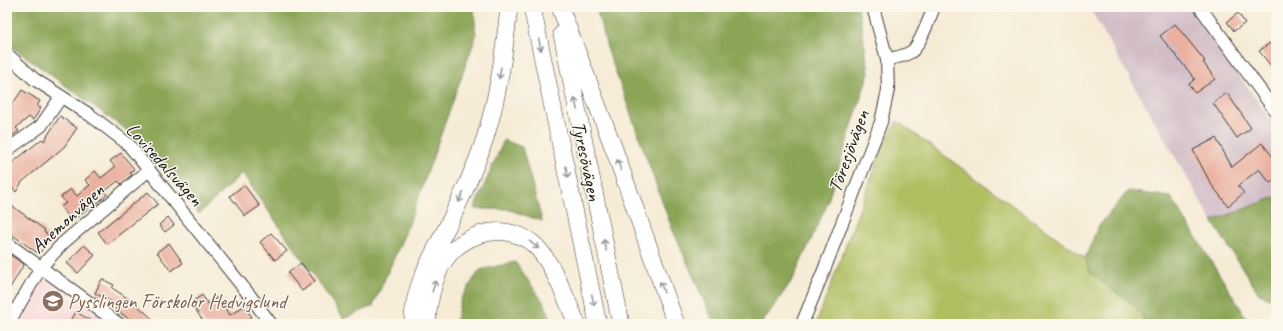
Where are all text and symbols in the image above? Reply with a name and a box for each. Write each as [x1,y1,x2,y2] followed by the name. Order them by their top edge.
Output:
[537,38,545,51] one-way arrow
[496,67,504,80] one-way arrow
[572,97,580,110] one-way arrow
[822,106,875,196] street label: Töresjövägen
[121,117,209,212] street label: Lovisedalsvägen
[566,119,607,204] street label: Tyresövägen
[615,159,623,171] one-way arrow
[563,166,571,179] one-way arrow
[25,177,110,259] street label: Anemonvägen
[457,190,464,202] one-way arrow
[601,239,609,252] one-way arrow
[529,241,539,250] one-way arrow
[431,279,438,292] one-way arrow
[658,282,666,294] one-way arrow
[40,288,66,314] school or university icon: Pysslingen Förskolor Hedvigslund
[68,289,289,314] place label: Pysslingen Förskolor Hedvigslund
[589,293,597,306] one-way arrow

